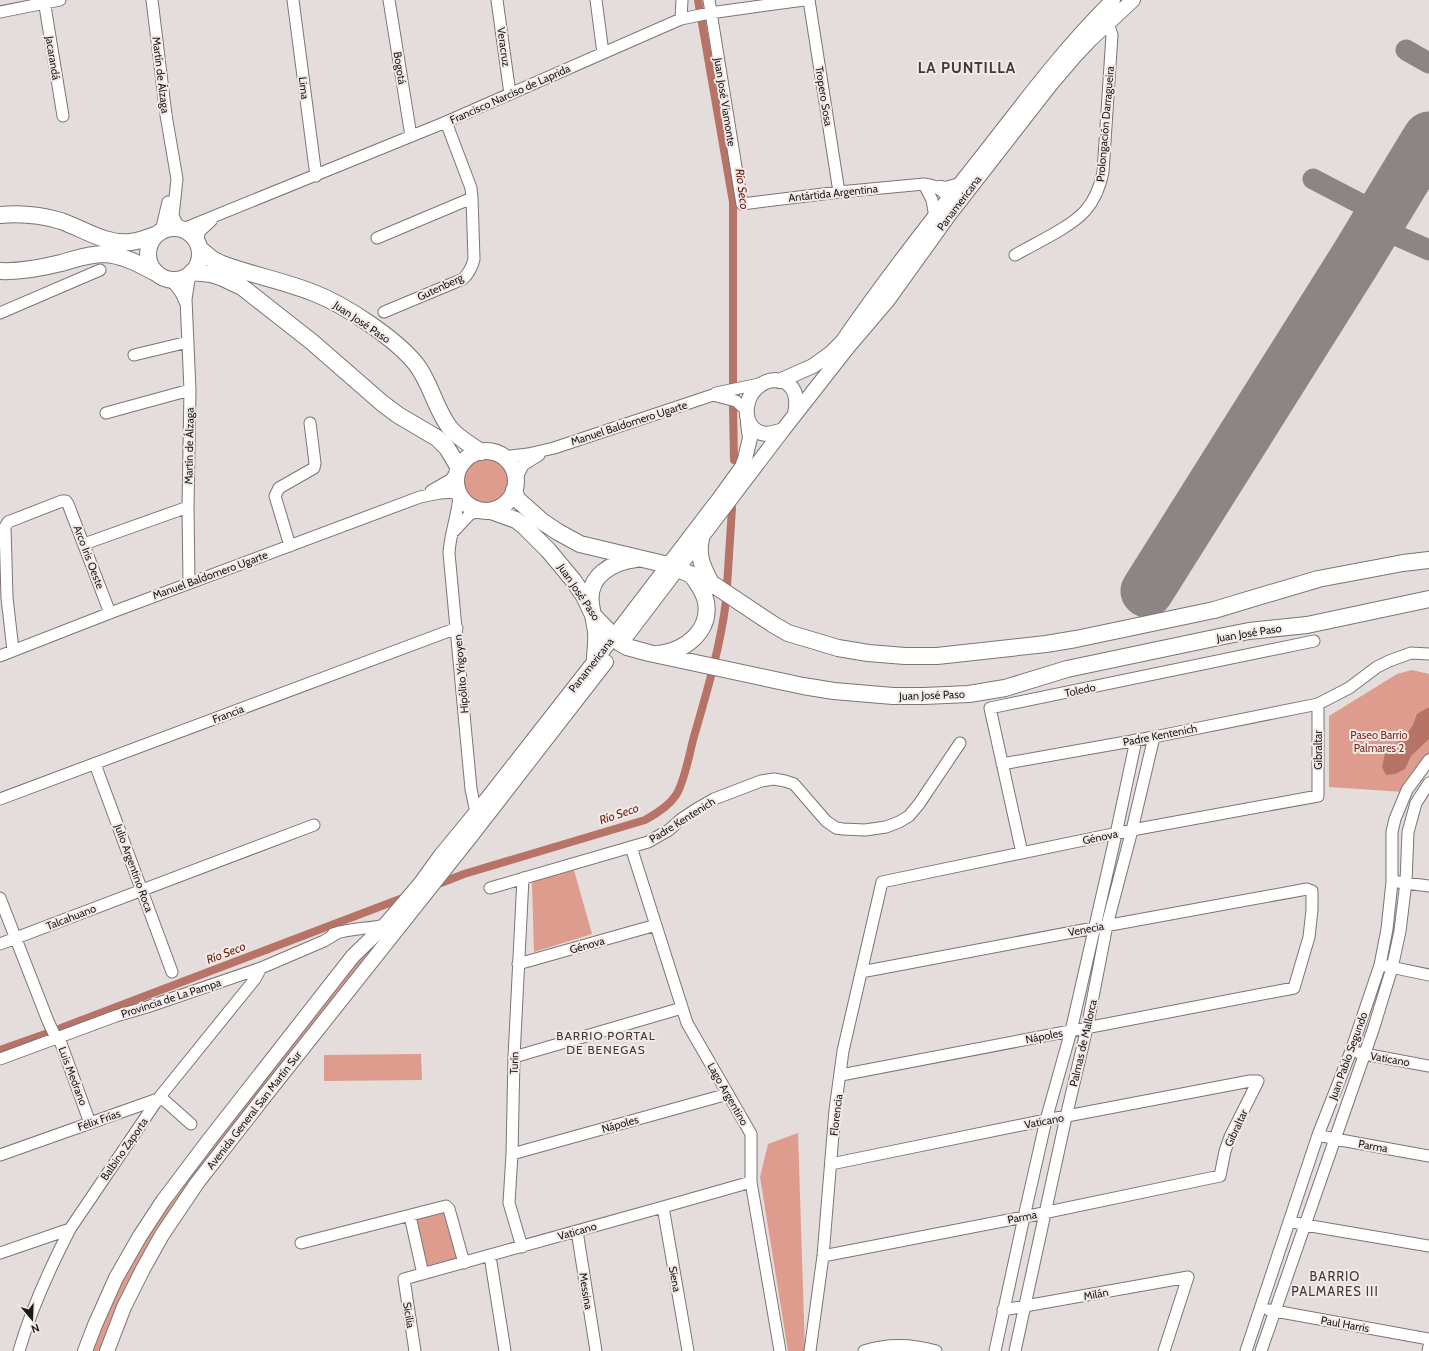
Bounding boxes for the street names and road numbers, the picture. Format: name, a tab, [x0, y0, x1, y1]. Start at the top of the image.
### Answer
street label: Veracruz	[494, 26, 514, 68]
street label: Jacarandá	[42, 34, 64, 82]
street label: Martín de Álzaga	[149, 36, 173, 115]
street label: Bogotá	[391, 51, 410, 86]
street label: Juan José Viamonte	[711, 56, 739, 148]
street label: Francisco Narciso de Laprida	[448, 61, 573, 127]
street label: Tropero Sosa	[812, 65, 836, 128]
street label: Prolongación Darragueira	[1093, 65, 1117, 183]
street label: Lima	[296, 76, 312, 101]
street label: Panamericana	[934, 172, 985, 233]
street label: Antártida Argentina	[787, 181, 879, 205]
street label: Gutenberg	[415, 270, 466, 304]
street label: Juan José Paso	[330, 297, 393, 346]
street label: Manuel Baldomero Ugarte	[569, 397, 689, 448]
street label: Martín de Álzaga	[181, 407, 197, 485]
street label: Arco Iris Oeste	[70, 523, 108, 591]
street label: Manuel Baldomero Ugarte	[150, 547, 270, 602]
street label: Juan José Paso	[554, 560, 603, 623]
street label: Juan José Paso	[1214, 621, 1283, 645]
street label: Hipólito Yrigoyen	[451, 634, 471, 714]
street label: Panamericana	[565, 634, 617, 695]
street label: Toledo	[1063, 680, 1097, 700]
street label: Juan José Paso	[898, 687, 965, 703]
street label: Francia	[210, 701, 246, 726]
street label: Padre Kentenich	[1122, 721, 1198, 749]
street label: Gibraltar	[1311, 730, 1325, 770]
street label: Padre Kentenich	[646, 794, 718, 846]
street label: Julio Argentino Roca	[111, 821, 157, 915]
street label: Génova	[1081, 826, 1120, 848]
street label: Talcahuano	[44, 901, 98, 933]
street label: Venecia	[1067, 919, 1106, 939]
street label: Génova	[568, 933, 607, 957]
street label: Provincia de La Pampa	[119, 975, 223, 1021]
street label: Palmas de Mallorca	[1066, 997, 1100, 1088]
street label: Juan Pablo Segundo	[1325, 1010, 1370, 1103]
street label: Nápoles	[1024, 1025, 1064, 1046]
street label: Luis Medrano	[55, 1045, 91, 1107]
street label: Avenida General San Martín Sur	[203, 1048, 305, 1172]
street label: Vaticano	[1369, 1049, 1411, 1069]
street label: Turín	[507, 1051, 521, 1075]
street label: Lago Argentino	[704, 1060, 752, 1128]
street label: Florencia	[826, 1093, 846, 1137]
street label: Félix Frías	[76, 1106, 123, 1134]
street label: Gibraltar	[1221, 1107, 1251, 1149]
street label: Vaticano	[1023, 1110, 1065, 1132]
street label: Nápoles	[600, 1112, 641, 1136]
street label: Balbino Zaporta	[97, 1114, 151, 1183]
street label: Parma	[1357, 1137, 1390, 1156]
street label: Parma	[1006, 1207, 1039, 1227]
street label: Vaticano	[556, 1219, 598, 1243]
street label: Siena	[666, 1265, 684, 1294]
street label: Messina	[576, 1271, 596, 1311]
street label: Milán	[1082, 1285, 1110, 1303]
street label: Sicilia	[400, 1301, 418, 1330]
street label: Paul Harris	[1320, 1313, 1371, 1335]

